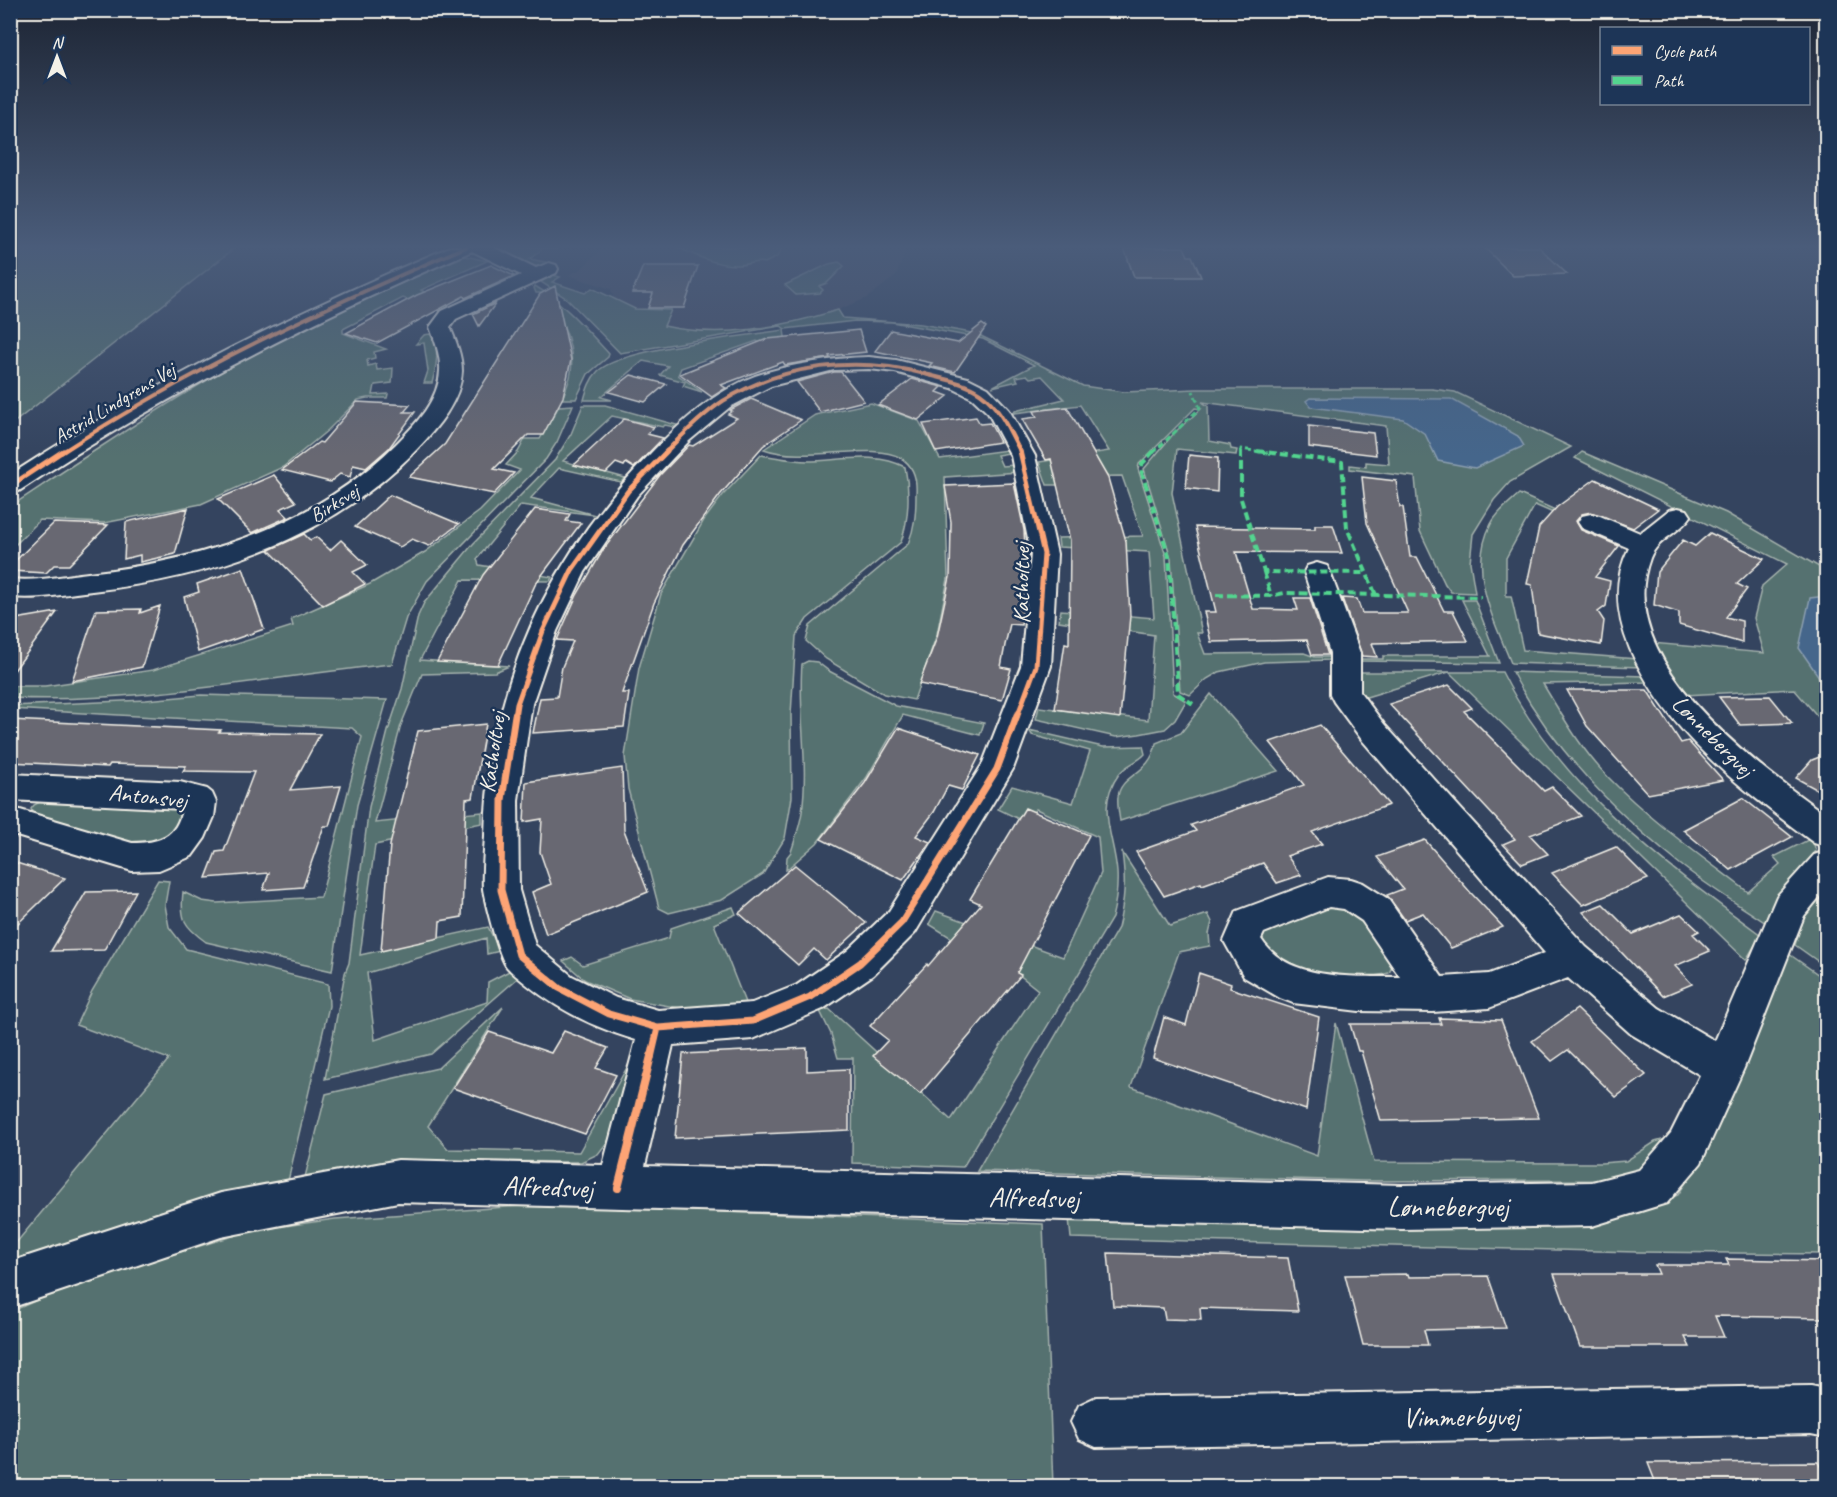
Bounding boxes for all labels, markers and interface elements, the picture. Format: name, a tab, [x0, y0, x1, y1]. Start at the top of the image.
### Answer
north arrow	[27, 27, 87, 87]
legend	[1600, 27, 1810, 105]
text: N	[52, 33, 65, 53]
text: Cycle path	[1654, 40, 1717, 62]
text: Path	[1654, 70, 1684, 92]
street label: Astrid Lindgrens Vej	[49, 356, 182, 449]
street label: Birksvej	[305, 477, 366, 528]
street label: Katholtvej	[1006, 539, 1036, 624]
street label: Lønnebergvej	[1666, 689, 1763, 786]
street label: Katholtvej	[471, 707, 513, 794]
street label: Antonsvej	[107, 777, 192, 815]
street label: Alfredsvej	[502, 1167, 597, 1206]
street label: Alfredsvej	[988, 1179, 1083, 1216]
street label: Lønnebergvej	[1387, 1189, 1512, 1224]
street label: Vimmerbyvej	[1402, 1398, 1523, 1435]

